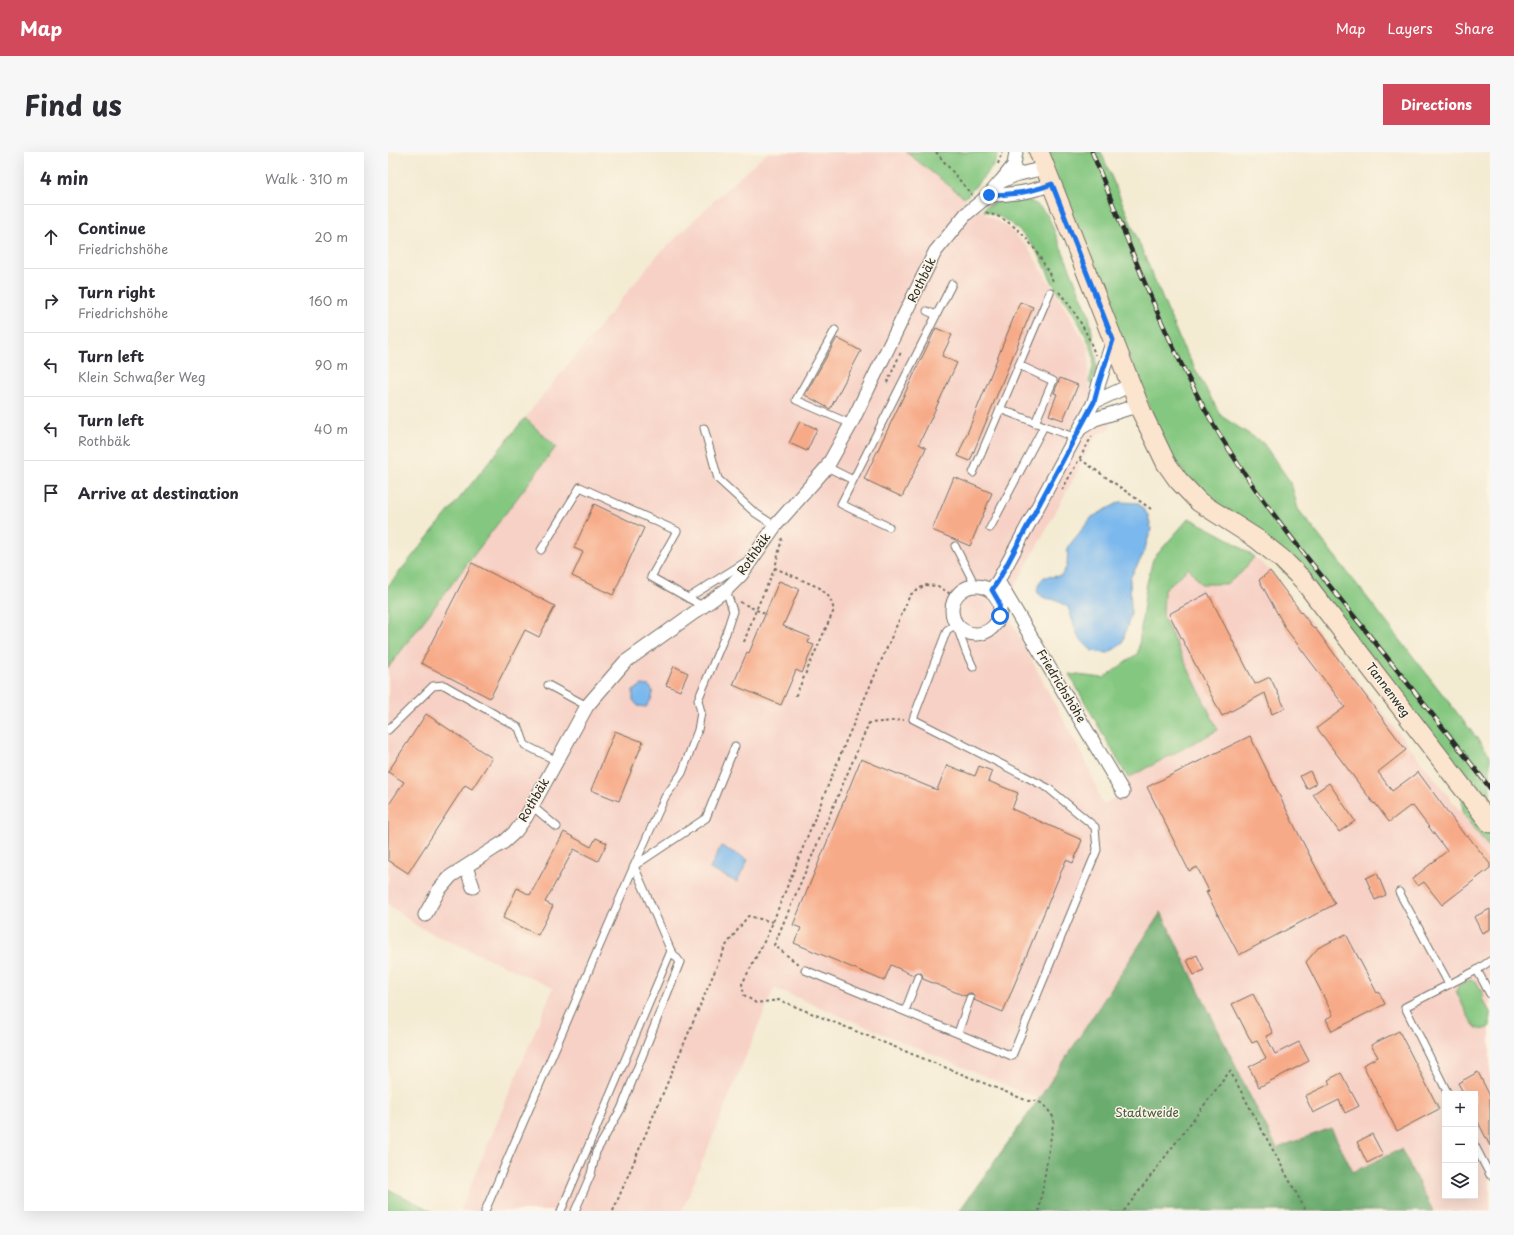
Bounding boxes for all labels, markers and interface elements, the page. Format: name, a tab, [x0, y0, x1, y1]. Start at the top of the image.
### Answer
text: Map	[20, 14, 62, 42]
text: Map	[1336, 18, 1366, 39]
text: Layers	[1388, 18, 1433, 39]
text: Share	[1455, 18, 1494, 39]
text: Find us	[24, 83, 122, 126]
button: Directions	[1383, 84, 1490, 125]
text: 4 min	[40, 165, 88, 191]
text: Walk · 310 m	[265, 169, 348, 188]
route end	[980, 186, 998, 204]
text: Continue	[78, 216, 146, 239]
icon: ahead	[40, 226, 62, 248]
text: 20 m	[314, 227, 348, 246]
text: Friedrichshöhe	[78, 239, 168, 258]
street label: Rothbäk	[902, 254, 940, 305]
text: Turn right	[78, 280, 155, 303]
icon: right	[40, 290, 62, 312]
text: 160 m	[309, 291, 348, 310]
text: Friedrichshöhe	[78, 303, 168, 322]
text: Turn left	[78, 344, 144, 367]
icon: left	[40, 354, 62, 376]
text: 90 m	[315, 355, 348, 374]
text: Klein Schwaßer Weg	[78, 367, 206, 386]
text: Turn left	[78, 408, 144, 431]
icon: left	[40, 418, 62, 440]
text: 40 m	[314, 419, 348, 438]
text: Rothbäk	[78, 431, 130, 450]
text: Arrive at destination	[78, 481, 239, 504]
icon: arrive	[40, 482, 62, 504]
street label: Rothbäk	[732, 528, 774, 578]
route start	[991, 607, 1009, 625]
street label: Friedrichshöhe	[1033, 645, 1091, 726]
street label: Tannenweg	[1362, 658, 1415, 720]
street label: Rothbäk	[513, 774, 553, 825]
map controls	[1442, 1091, 1478, 1199]
button: +	[1442, 1091, 1478, 1127]
park label: Stadtweide	[1115, 1103, 1179, 1121]
button: −	[1442, 1127, 1478, 1163]
button: layers	[1442, 1163, 1478, 1199]

